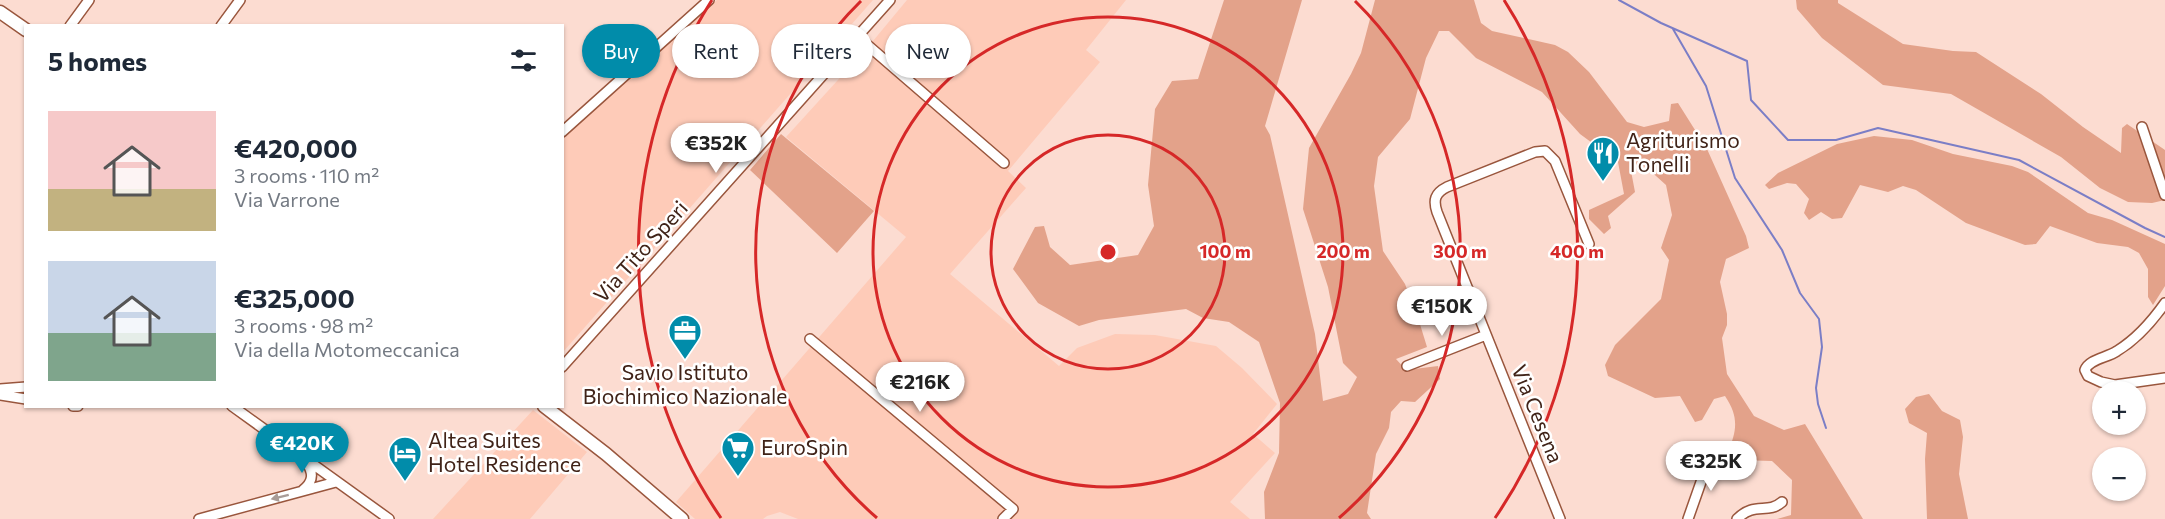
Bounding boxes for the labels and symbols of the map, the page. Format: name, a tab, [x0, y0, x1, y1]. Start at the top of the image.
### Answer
pin: €352K	[674, 123, 758, 174]
place label: Agriturismo Tonelli	[1626, 127, 1740, 176]
restaurant icon: Agriturismo Tonelli	[1585, 135, 1621, 182]
street label: Via Tito Speri	[588, 195, 692, 307]
text: 100 m	[1199, 240, 1251, 262]
text: 200 m	[1316, 240, 1370, 262]
text: 300 m	[1433, 240, 1487, 262]
text: 400 m	[1550, 240, 1604, 262]
centre of rings	[1098, 242, 1118, 262]
pin: €150K	[1400, 286, 1484, 337]
office icon: Savio Istituto Biochimico Nazionale	[667, 313, 703, 360]
place label: Savio Istituto Biochimico Nazionale	[583, 359, 787, 408]
street label: Via Cesena	[1507, 361, 1569, 466]
pin: €216K	[878, 362, 962, 413]
pin: €420K	[260, 423, 344, 474]
place label: Altea Suites Hotel Residence	[428, 427, 581, 476]
supermarket icon: EuroSpin	[720, 430, 756, 477]
place label: EuroSpin	[761, 434, 848, 459]
hotel icon: Altea Suites Hotel Residence	[387, 435, 423, 482]
pin: €325K	[1669, 441, 1753, 492]
one-way arrow	[271, 493, 289, 503]

